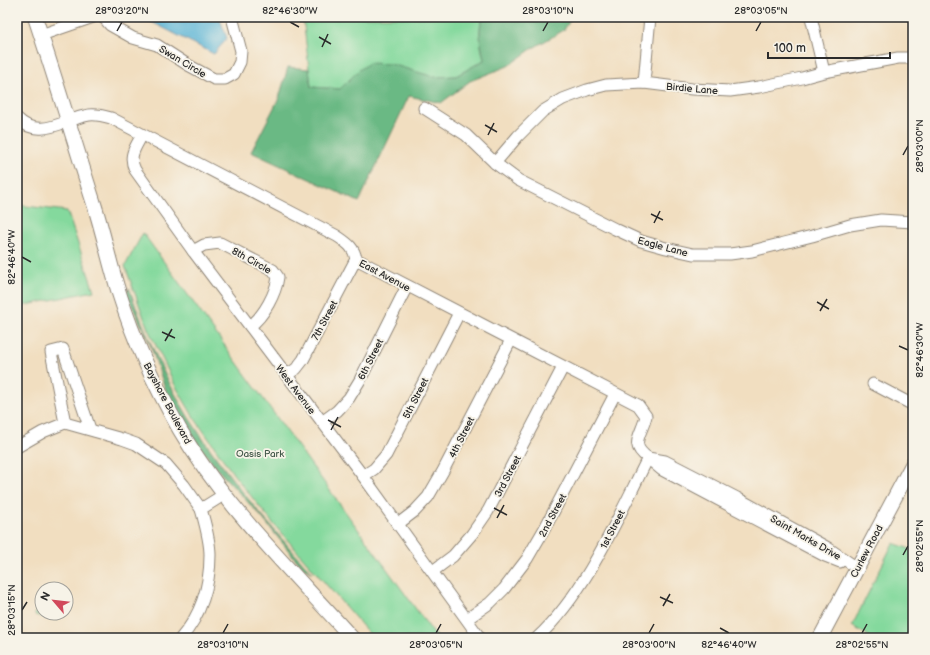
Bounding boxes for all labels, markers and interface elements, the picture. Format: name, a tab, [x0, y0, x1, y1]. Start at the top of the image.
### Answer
text: 28°03'20"N	[95, 5, 149, 17]
text: 82°46'30"W	[262, 5, 318, 17]
text: 28°03'10"N	[522, 5, 574, 17]
text: 28°03'05"N	[734, 5, 788, 17]
scale bar	[768, 34, 890, 60]
text: 100 m	[774, 41, 806, 56]
street label: Swan Circle	[157, 43, 208, 81]
street label: Birdie Lane	[665, 81, 718, 97]
text: 28°03'00"N	[914, 119, 926, 173]
text: 82°46'40"W	[6, 229, 18, 285]
street label: Eagle Lane	[636, 235, 689, 259]
street label: 8th Circle	[230, 245, 273, 277]
street label: East Avenue	[357, 257, 412, 294]
street label: 7th Street	[309, 298, 340, 342]
text: 82°46'30"W	[914, 322, 926, 378]
street label: 6th Street	[355, 337, 386, 382]
street label: Bayshore Boulevard	[141, 361, 194, 447]
street label: West Avenue	[273, 363, 318, 417]
street label: 5th Street	[400, 376, 431, 421]
street label: 4th Street	[446, 415, 477, 460]
park label: Oasis Park	[236, 448, 284, 460]
street label: 3rd Street	[492, 454, 524, 499]
street label: 2nd Street	[536, 492, 569, 539]
street label: 1st Street	[598, 508, 628, 551]
street label: Saint Marks Drive	[768, 513, 843, 563]
text: 28°02'55"N	[914, 519, 926, 573]
street label: Curlew Road	[848, 523, 886, 580]
north arrow	[34, 581, 74, 621]
text: 28°03'15"N	[6, 584, 18, 636]
text: N	[38, 590, 53, 603]
text: 28°03'10"N	[197, 639, 249, 651]
text: 28°03'05"N	[409, 639, 463, 651]
text: 28°03'00"N	[622, 639, 676, 651]
text: 82°46'40"W	[701, 639, 757, 651]
text: 28°02'55"N	[835, 639, 889, 651]

